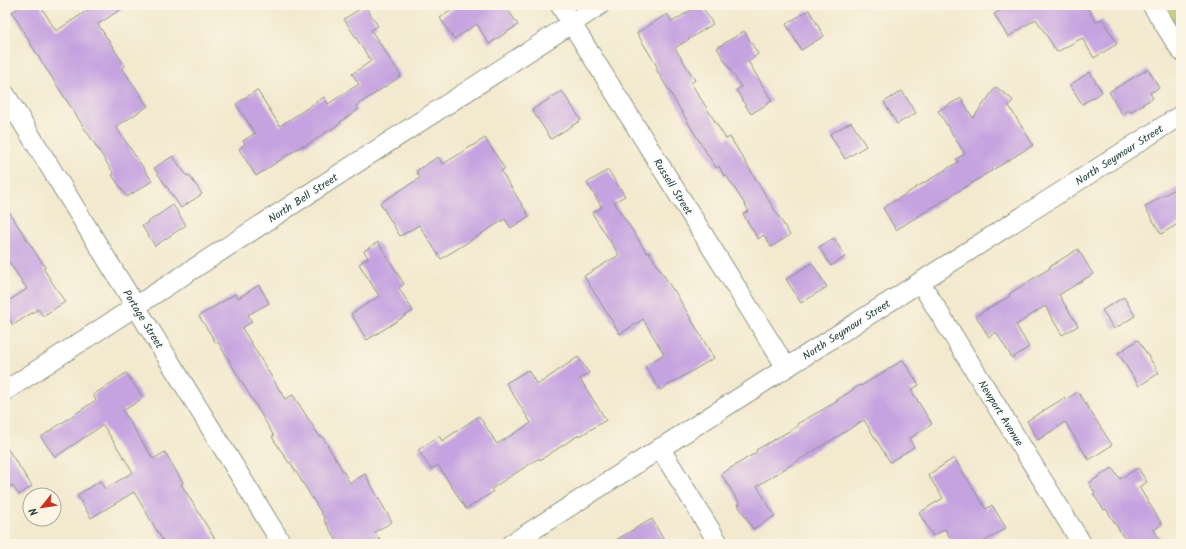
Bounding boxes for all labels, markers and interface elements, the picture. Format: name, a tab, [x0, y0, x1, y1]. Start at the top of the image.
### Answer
street label: North Seymour Street	[1072, 120, 1168, 191]
street label: Russell Street	[648, 155, 697, 220]
street label: North Bell Street	[265, 169, 343, 228]
street label: Portage Street	[117, 286, 168, 353]
street label: North Seymour Street	[799, 295, 895, 365]
street label: Newport Avenue	[973, 377, 1027, 450]
north arrow	[22, 487, 62, 527]
text: N	[25, 504, 44, 519]

